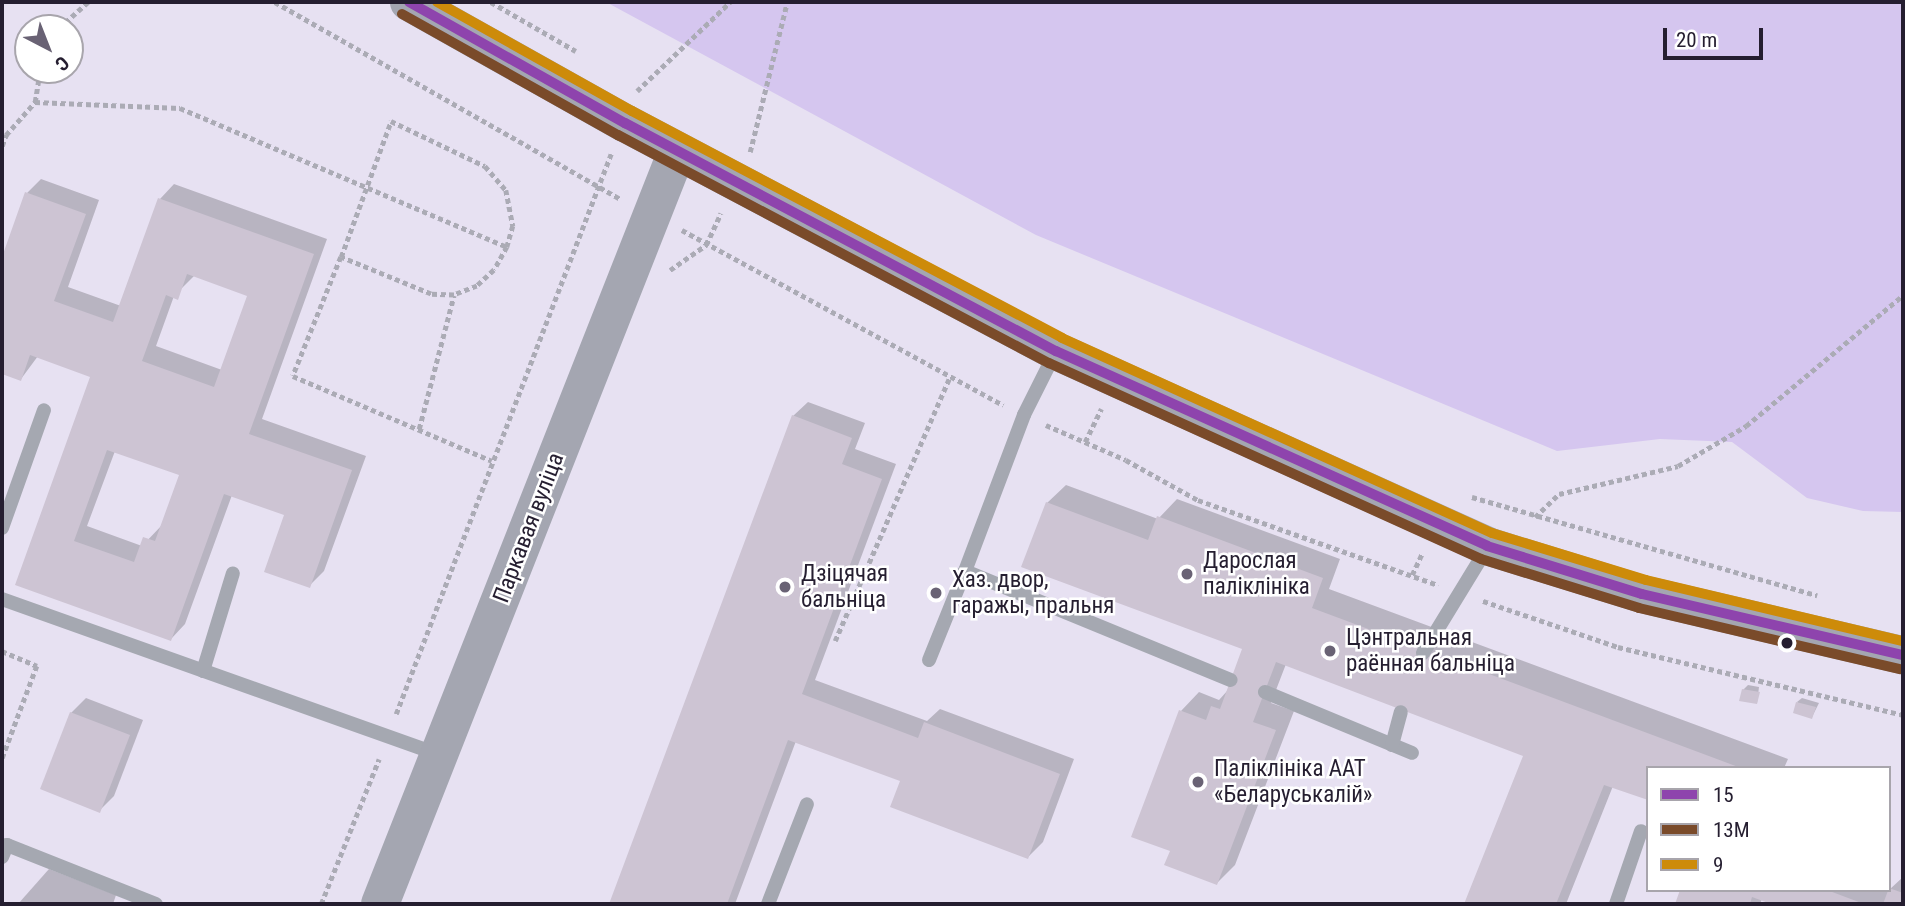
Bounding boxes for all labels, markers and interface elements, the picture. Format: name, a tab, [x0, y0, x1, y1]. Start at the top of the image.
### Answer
north arrow	[14, 14, 84, 84]
scale bar	[1667, 14, 1767, 58]
text: 20 m	[1676, 28, 1717, 52]
text: С	[50, 51, 74, 76]
street label: Паркавая вуліца	[488, 449, 570, 607]
place label: Дарослая паліклініка	[1203, 547, 1310, 601]
place label: Дзіцячая бальніца	[801, 560, 888, 614]
marker: Дарослая паліклініка	[1177, 564, 1197, 584]
place label: Хаз. двор, гаражы, пральня	[952, 566, 1114, 620]
marker: Дзіцячая бальніца	[775, 577, 795, 597]
marker: Хаз. двор, гаражы, пральня	[926, 583, 946, 603]
place label: Цэнтральная раённая бальніца	[1346, 624, 1515, 678]
unlabelled marker	[1780, 636, 1794, 650]
marker: Цэнтральная раённая бальніца	[1320, 641, 1340, 661]
place label: Паліклініка ААТ «Беларуськалій»	[1214, 755, 1372, 809]
legend	[1646, 766, 1891, 892]
marker: Паліклініка ААТ «Беларуськалій»	[1188, 772, 1208, 792]
text: 15	[1713, 783, 1734, 807]
text: 13М	[1713, 818, 1750, 842]
text: 9	[1713, 853, 1723, 877]

